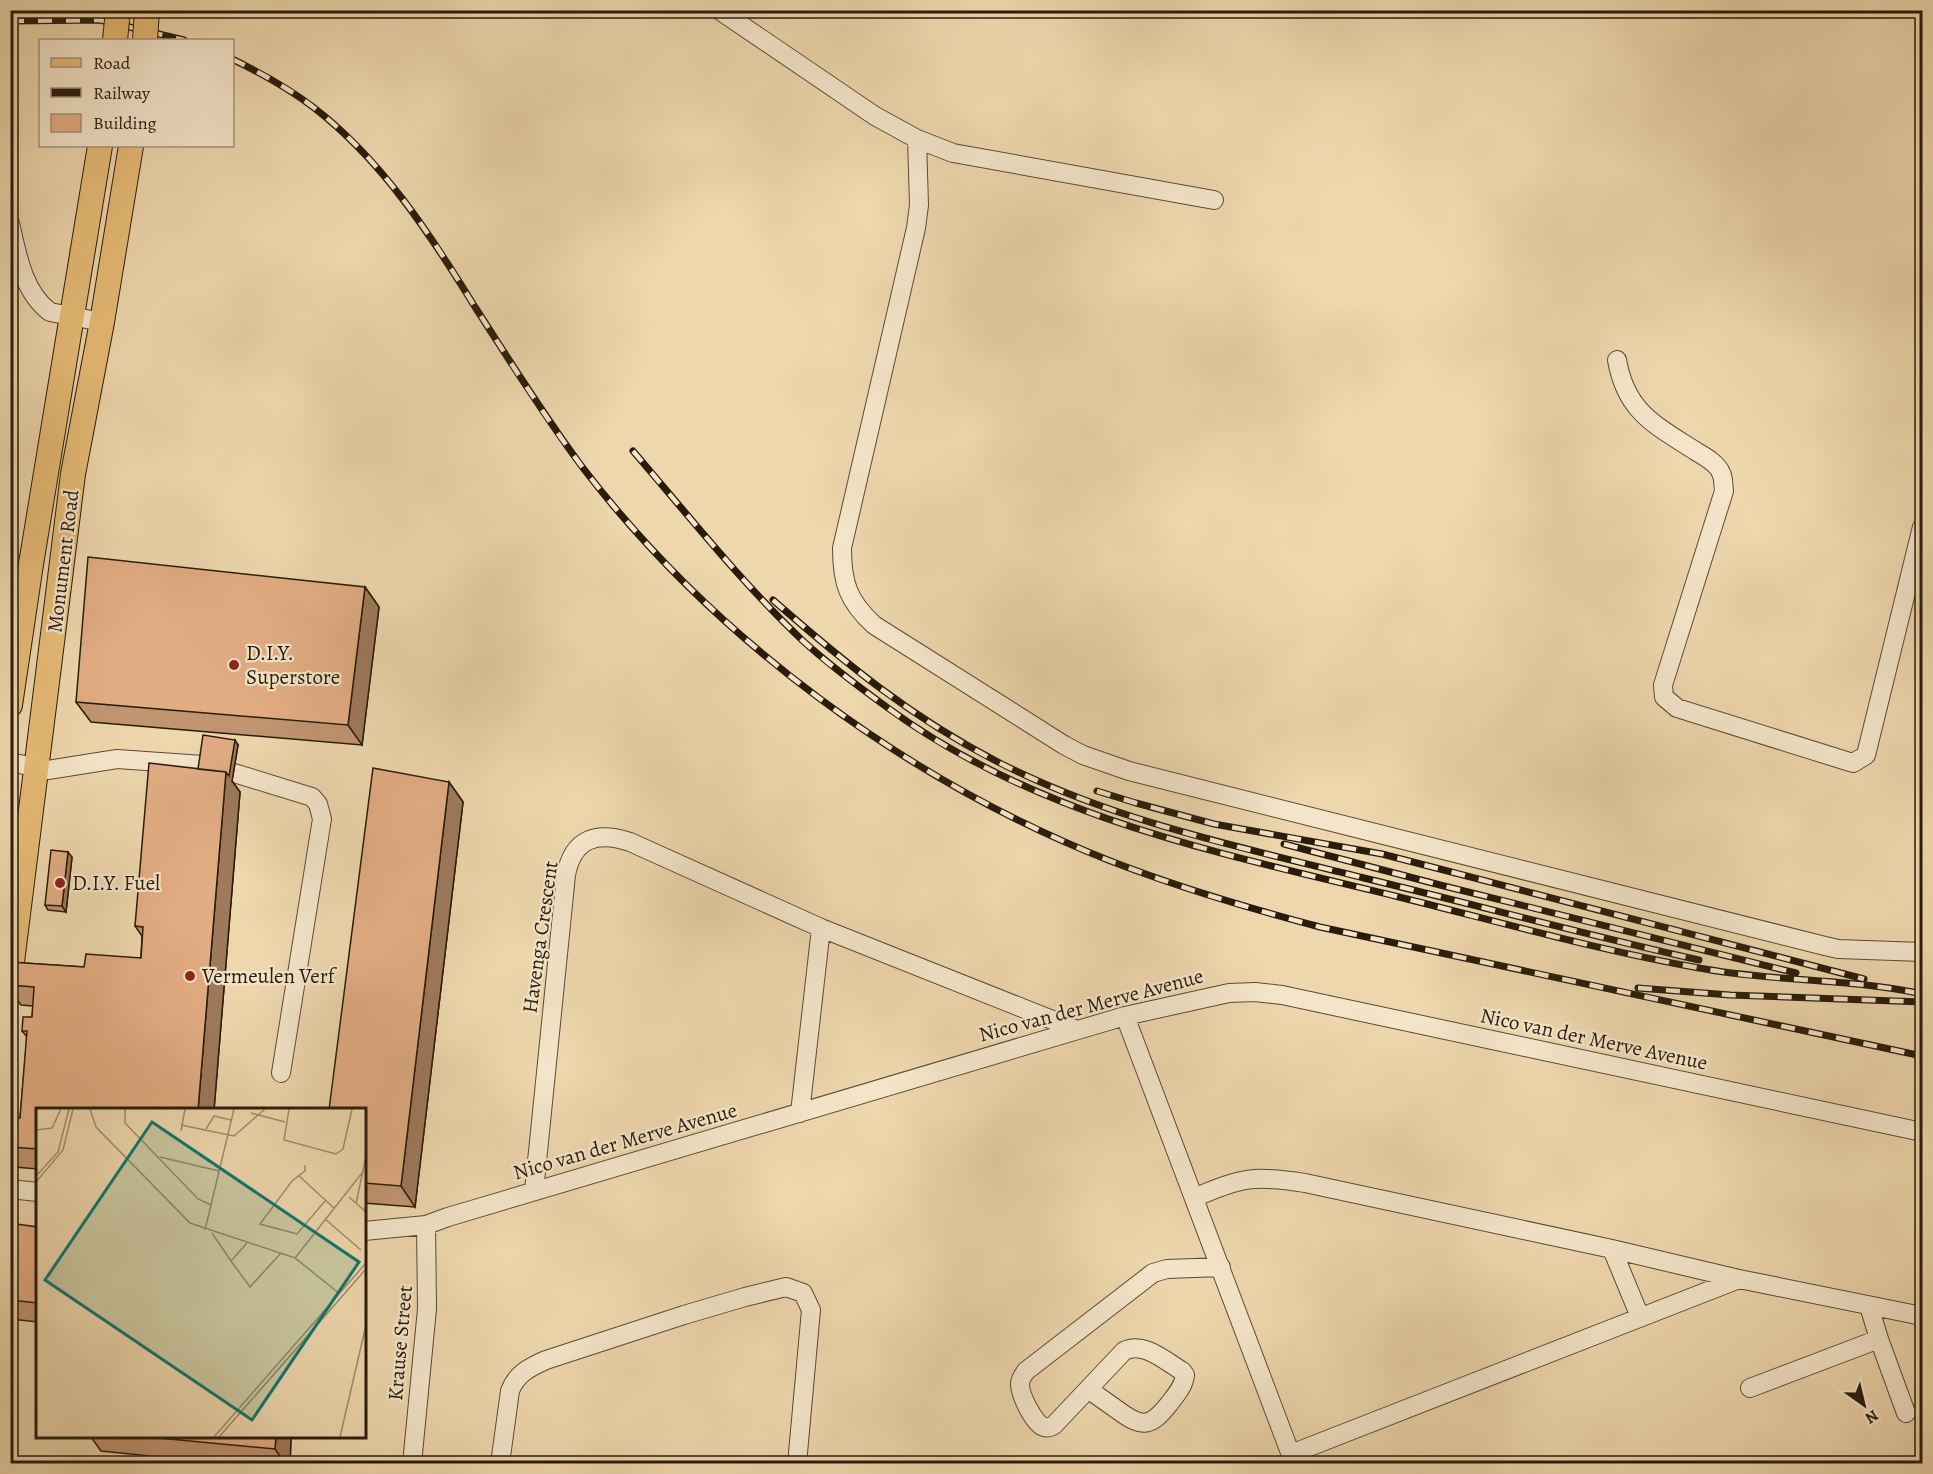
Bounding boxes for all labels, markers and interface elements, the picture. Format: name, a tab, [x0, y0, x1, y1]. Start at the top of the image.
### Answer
legend	[39, 39, 234, 147]
text: Road	[93, 51, 131, 75]
text: Railway	[93, 81, 151, 105]
text: Building	[93, 111, 157, 135]
street label: Monument Road	[40, 487, 86, 634]
place label: D.I.Y. Superstore	[246, 639, 340, 691]
marker: D.I.Y. Superstore	[227, 658, 241, 672]
street label: Havenga Crescent	[515, 859, 565, 1015]
place label: D.I.Y. Fuel	[72, 869, 160, 897]
marker: D.I.Y. Fuel	[53, 876, 67, 890]
place label: Vermeulen Verf	[201, 962, 338, 990]
street label: Nico van der Merve Avenue	[976, 962, 1206, 1048]
marker: Vermeulen Verf	[183, 969, 197, 983]
street label: Nico van der Merve Avenue	[1478, 1001, 1710, 1077]
street label: Nico van der Merve Avenue	[510, 1096, 740, 1186]
inset map	[36, 1108, 366, 1438]
street label: Krause Street	[381, 1284, 419, 1402]
north arrow	[1834, 1375, 1894, 1435]
text: N	[1861, 1404, 1883, 1429]

